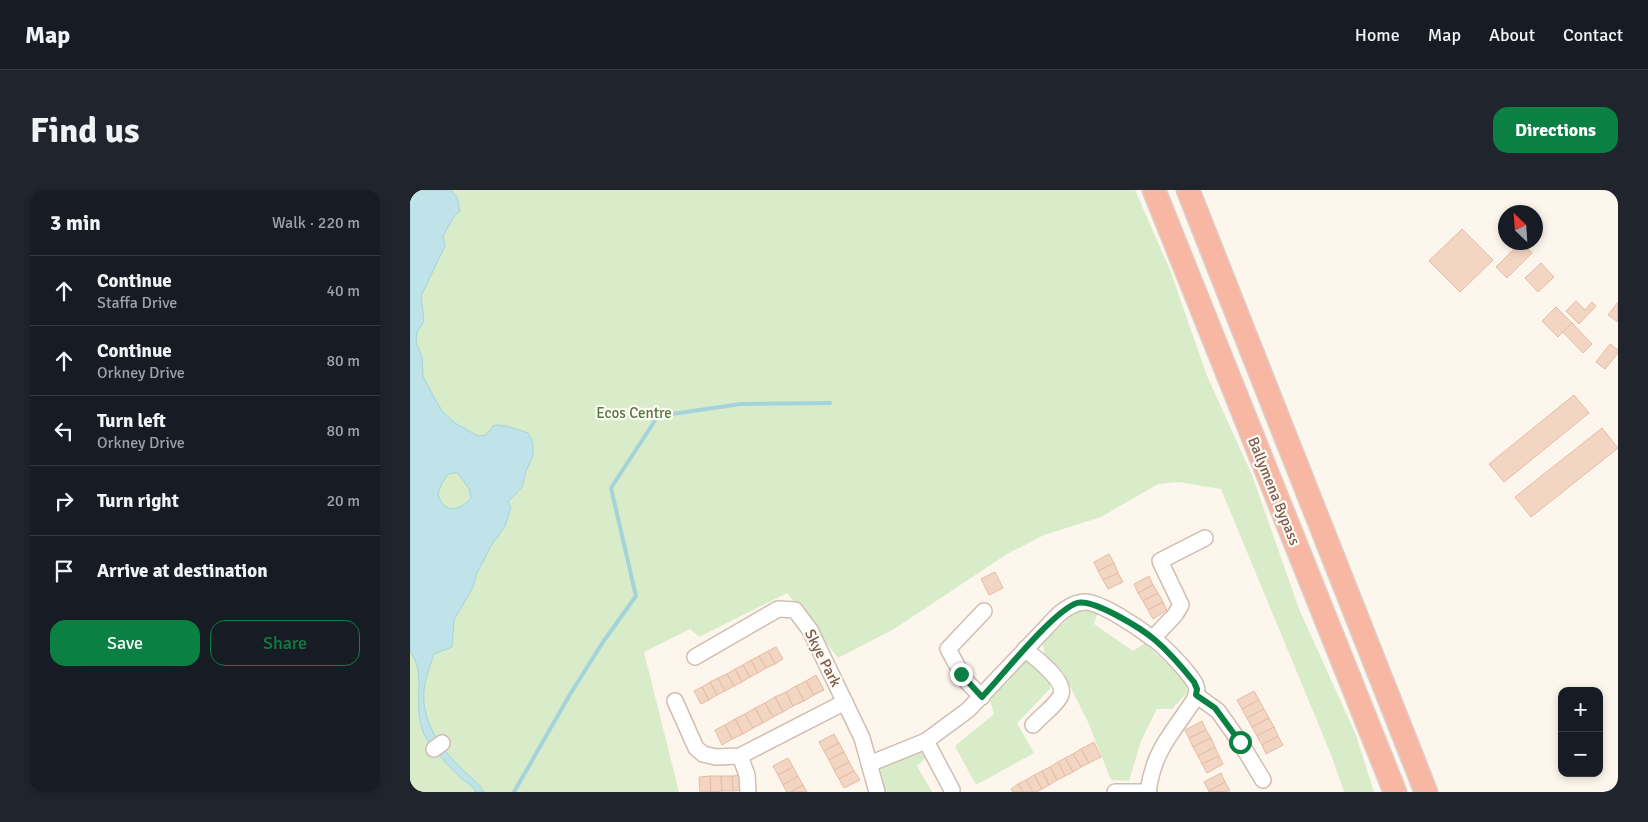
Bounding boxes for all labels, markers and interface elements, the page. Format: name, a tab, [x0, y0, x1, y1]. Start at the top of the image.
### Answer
text: Map	[25, 20, 70, 50]
text: Home	[1355, 24, 1400, 46]
text: Map	[1428, 24, 1461, 46]
text: About	[1489, 24, 1535, 46]
text: Contact	[1563, 24, 1623, 46]
button: Directions	[1493, 107, 1618, 153]
text: Find us	[30, 109, 140, 152]
north arrow	[1498, 205, 1543, 250]
text: 3 min	[50, 210, 101, 236]
text: Walk · 220 m	[272, 213, 360, 233]
text: Continue	[97, 269, 172, 293]
icon: ahead	[50, 277, 78, 305]
text: 40 m	[326, 281, 360, 301]
text: Staffa Drive	[97, 293, 177, 313]
text: Continue	[97, 339, 172, 363]
icon: ahead	[50, 347, 78, 375]
text: 80 m	[326, 351, 360, 371]
text: Orkney Drive	[97, 363, 185, 383]
park label: Ecos Centre	[596, 404, 672, 422]
text: Turn left	[97, 409, 166, 433]
icon: left	[50, 417, 78, 445]
text: 80 m	[326, 421, 360, 441]
text: Orkney Drive	[97, 433, 185, 453]
street label: Ballymena Bypass	[1244, 434, 1304, 548]
icon: right	[50, 487, 78, 515]
text: Turn right	[97, 489, 179, 513]
text: 20 m	[326, 491, 360, 511]
icon: arrive	[50, 557, 78, 585]
text: Arrive at destination	[97, 559, 268, 583]
button: Save	[50, 620, 200, 666]
button: Share	[210, 620, 360, 666]
street label: Skye Park	[801, 626, 845, 690]
route end	[950, 663, 973, 686]
map controls	[1558, 687, 1603, 777]
button: +	[1558, 687, 1603, 732]
route start	[1229, 731, 1252, 754]
button: −	[1558, 732, 1603, 777]

